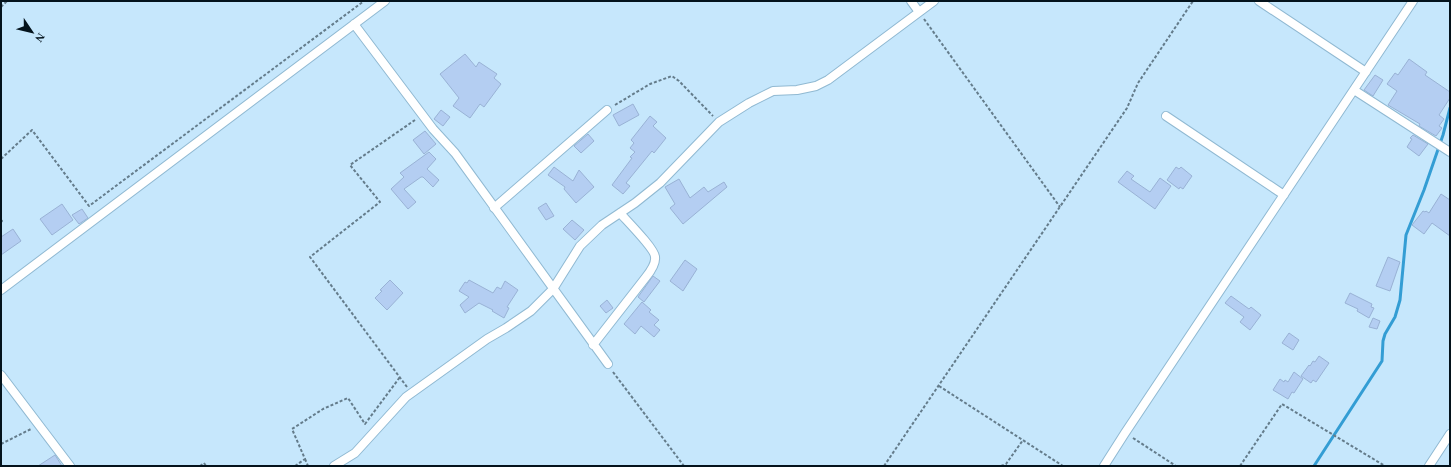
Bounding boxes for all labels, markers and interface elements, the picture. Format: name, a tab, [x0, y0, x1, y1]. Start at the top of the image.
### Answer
north arrow	[12, 12, 52, 52]
text: N	[33, 31, 47, 44]

